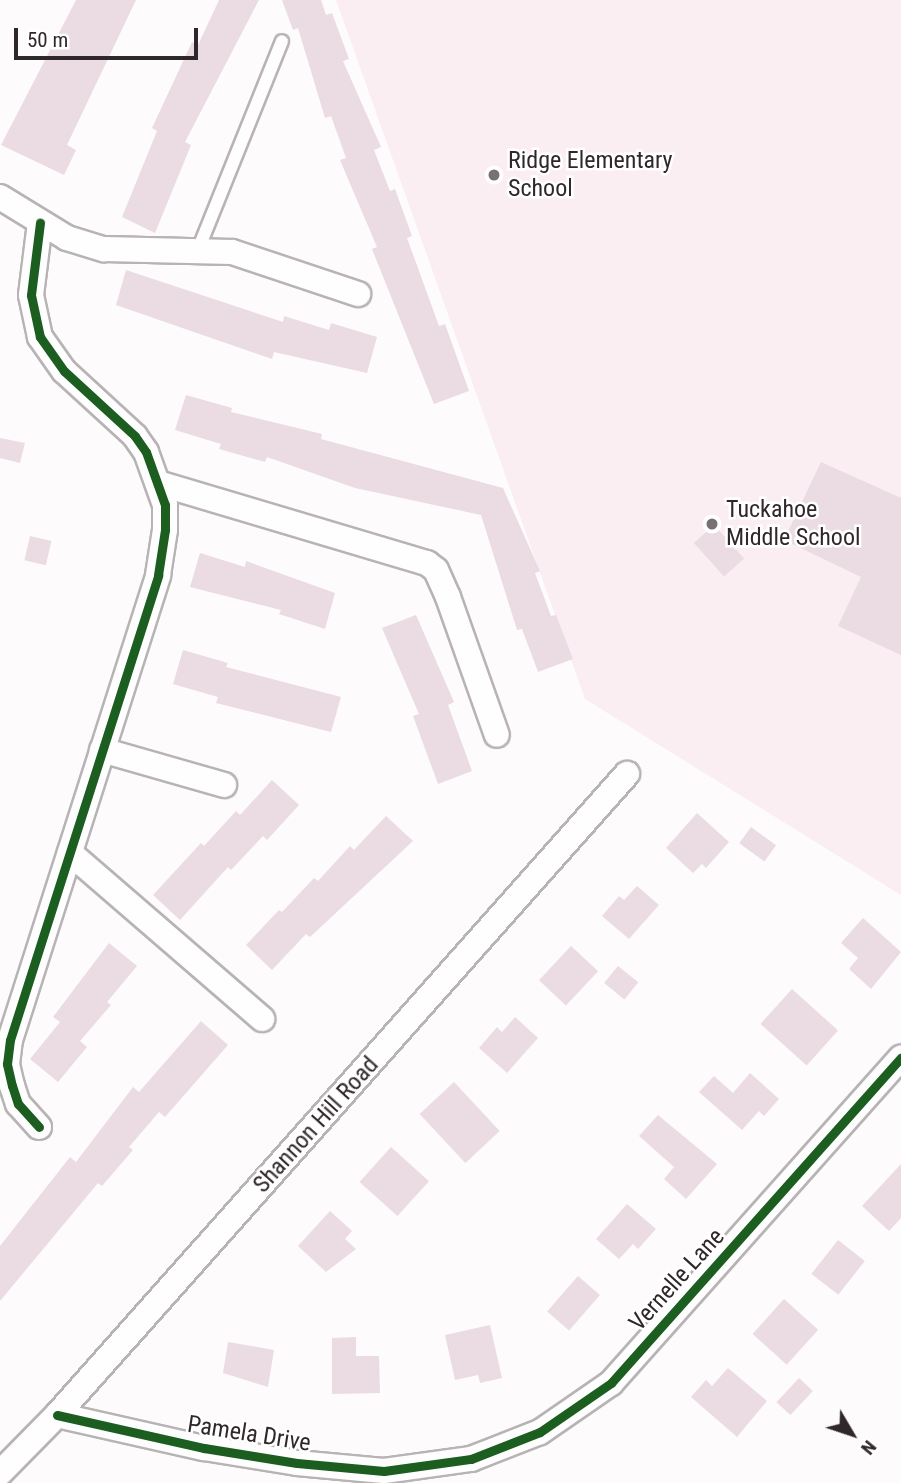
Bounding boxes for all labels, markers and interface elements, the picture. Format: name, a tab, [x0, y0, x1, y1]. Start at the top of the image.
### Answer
scale bar	[18, 14, 201, 58]
text: 50 m	[27, 28, 68, 52]
place label: Ridge Elementary School	[508, 147, 672, 203]
marker: Ridge Elementary School	[486, 167, 502, 183]
place label: Tuckahoe Middle School	[726, 496, 860, 552]
marker: Tuckahoe Middle School	[704, 516, 720, 532]
street label: Shannon Hill Road	[247, 1051, 385, 1199]
street label: Vernelle Lane	[623, 1223, 731, 1337]
north arrow	[817, 1399, 887, 1469]
street label: Pamela Drive	[185, 1410, 313, 1458]
text: N	[856, 1436, 881, 1459]

